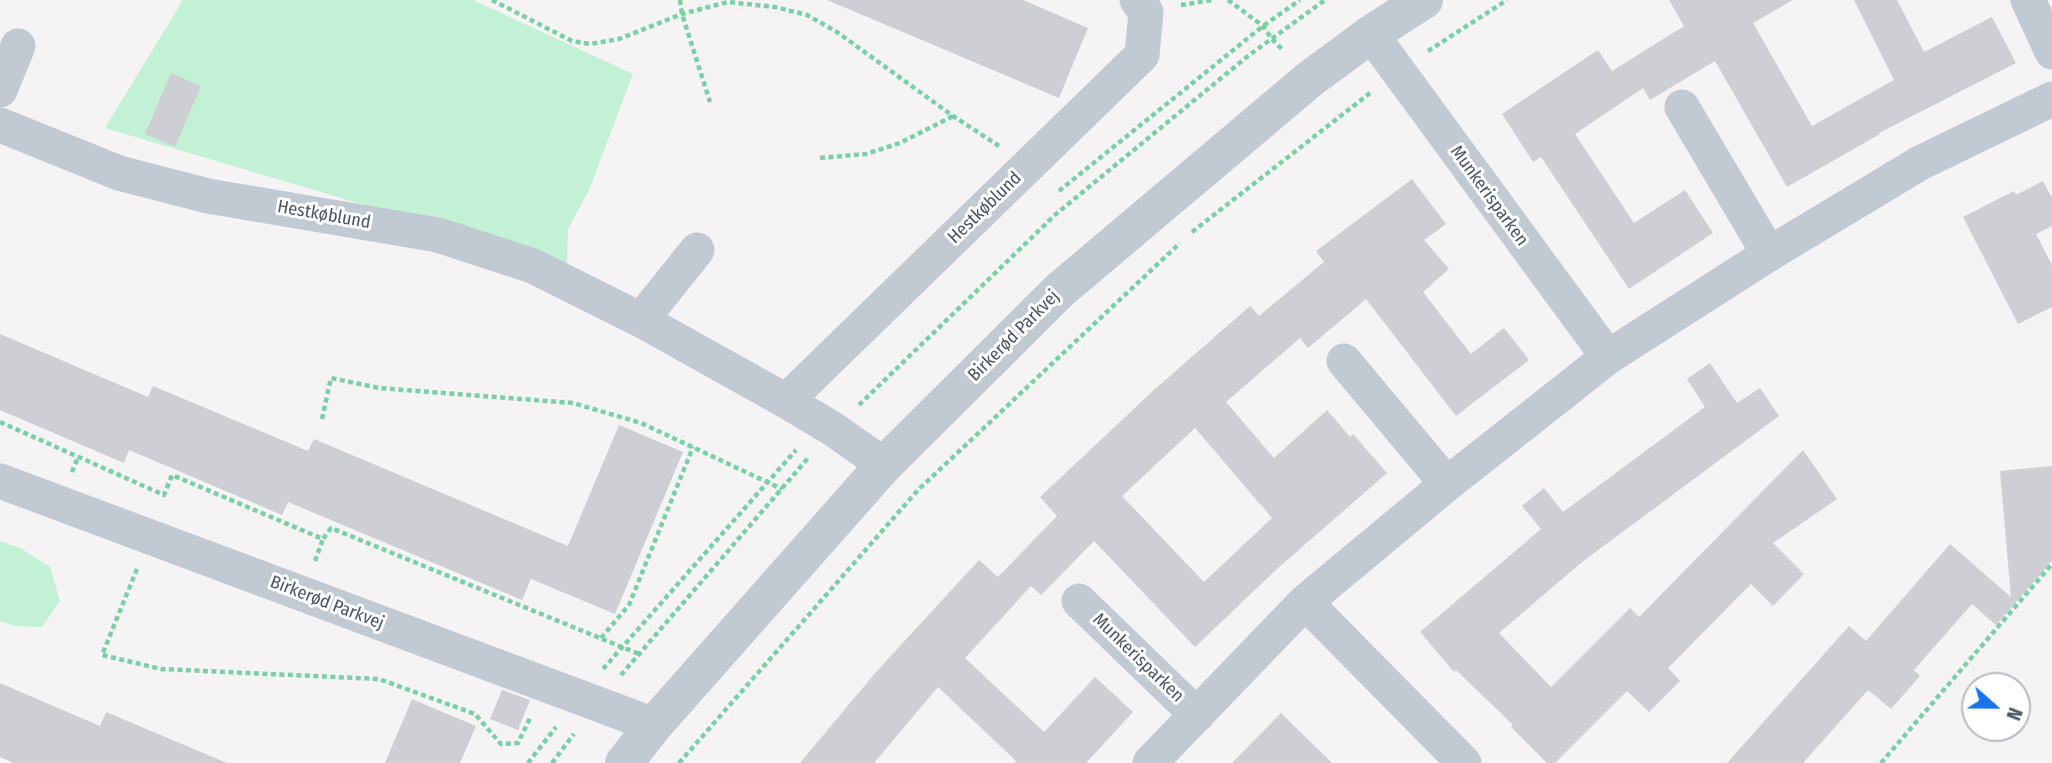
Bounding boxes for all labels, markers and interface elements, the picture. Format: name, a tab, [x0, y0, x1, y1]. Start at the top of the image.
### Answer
street label: Munkerisparken	[1445, 142, 1533, 250]
street label: Hestkøblund	[944, 168, 1026, 248]
street label: Hestkøblund	[276, 196, 372, 234]
street label: Birkerød Parkvej	[964, 286, 1064, 386]
street label: Birkerød Parkvej	[267, 571, 387, 635]
street label: Munkerisparken	[1088, 609, 1188, 707]
north arrow	[1961, 672, 2031, 742]
text: N	[2001, 705, 2027, 723]

